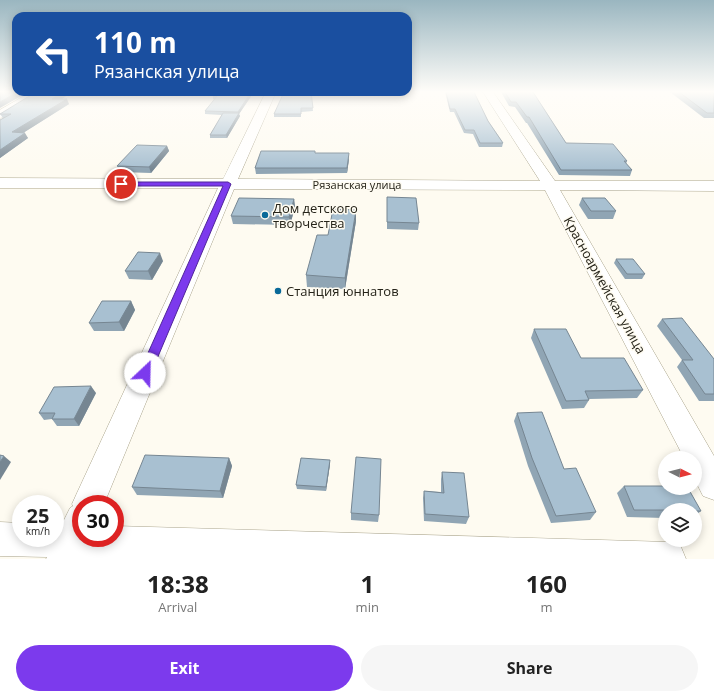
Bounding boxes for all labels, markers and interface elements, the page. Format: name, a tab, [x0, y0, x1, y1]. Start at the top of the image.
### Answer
text: 110 m	[94, 23, 177, 61]
icon: left	[28, 28, 80, 80]
text: Рязанская улица	[94, 59, 240, 83]
pin	[104, 167, 138, 201]
icon: arrive	[110, 173, 132, 195]
street label: Рязанская улица	[313, 177, 401, 192]
place label: Дом детского творчества	[273, 199, 358, 232]
marker: Дом детского творчества	[260, 210, 270, 220]
street label: Красноармейская улица	[560, 213, 650, 357]
place label: Станция юннатов	[286, 282, 399, 300]
marker: Станция юннатов	[273, 286, 283, 296]
position arrow	[124, 352, 166, 394]
north arrow	[658, 451, 702, 495]
map controls	[658, 451, 702, 547]
speed limit sign: 30	[72, 495, 124, 547]
text: 25	[27, 502, 49, 529]
button: layers	[658, 503, 702, 547]
text: km/h	[26, 524, 50, 538]
text: 18:38	[147, 567, 209, 600]
text: 1	[360, 567, 374, 600]
text: 160	[526, 567, 567, 600]
text: Arrival	[158, 598, 197, 616]
text: min	[356, 598, 379, 616]
text: m	[540, 598, 552, 616]
button: Exit	[16, 645, 353, 691]
button: Share	[361, 645, 698, 691]

